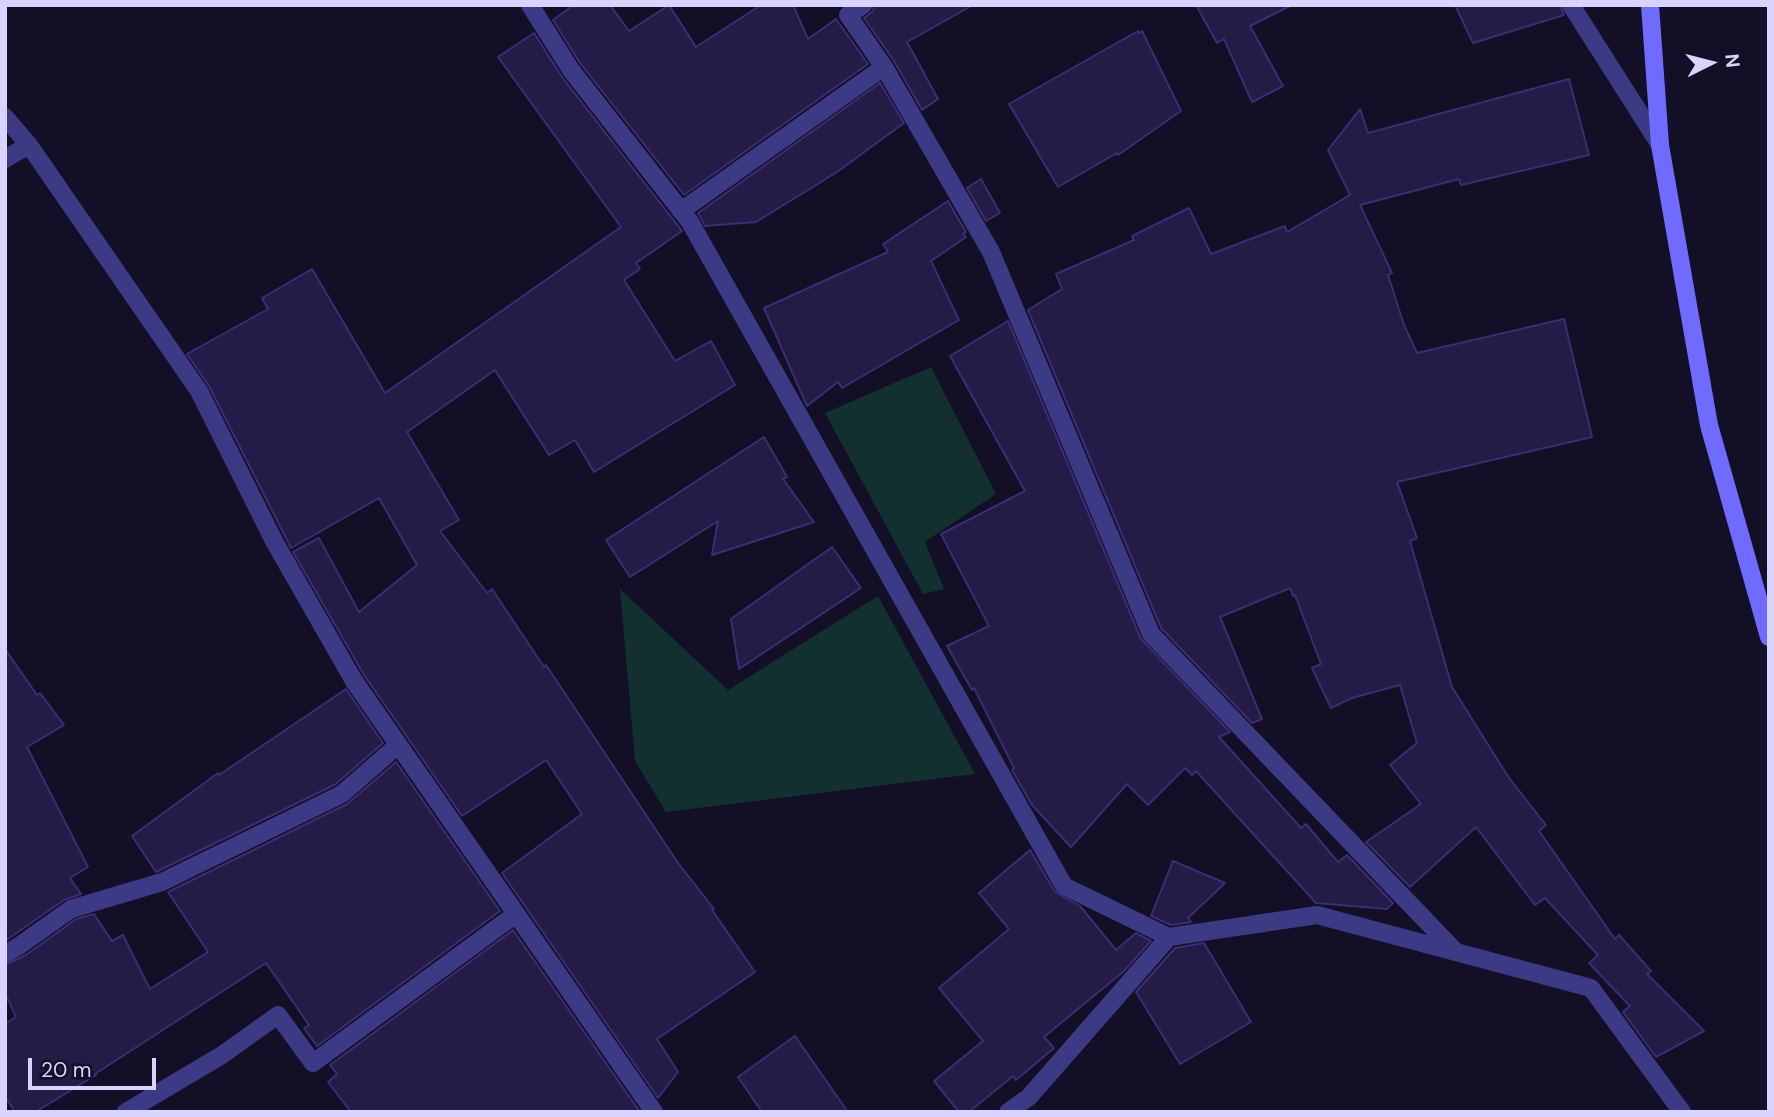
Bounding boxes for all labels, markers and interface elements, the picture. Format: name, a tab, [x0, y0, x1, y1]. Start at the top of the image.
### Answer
north arrow	[1676, 28, 1746, 98]
text: N	[1719, 53, 1746, 69]
scale bar	[32, 1044, 159, 1088]
text: 20 m	[41, 1056, 92, 1084]

